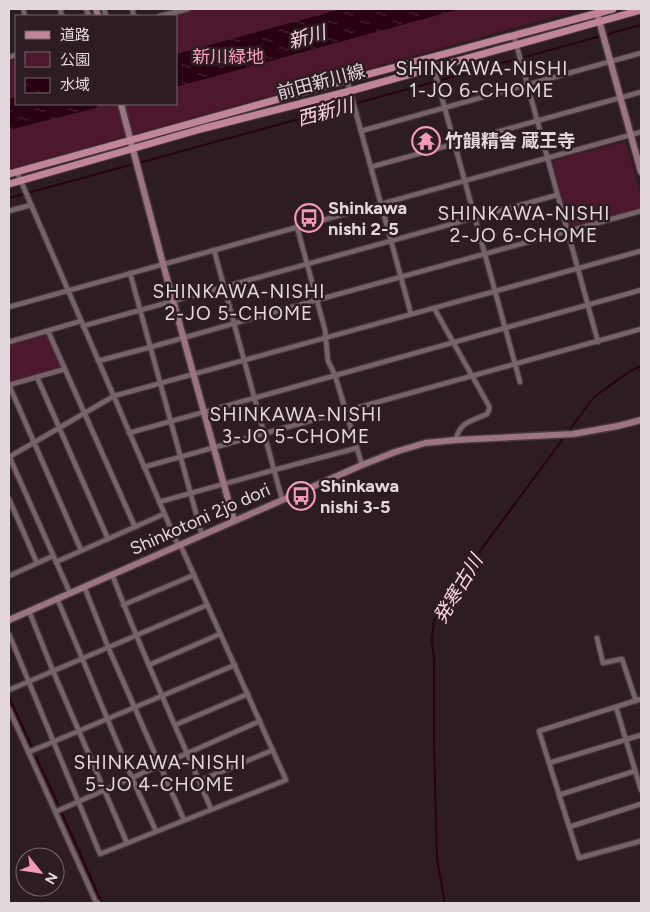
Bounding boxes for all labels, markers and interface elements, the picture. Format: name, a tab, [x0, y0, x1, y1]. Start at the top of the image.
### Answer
legend	[15, 15, 178, 105]
water label: 新川	[286, 20, 330, 53]
text: 道路	[60, 26, 90, 44]
park label: 新川緑地	[192, 46, 264, 68]
text: 公園	[60, 51, 90, 69]
district label: SHINKAWA-NISHI 1-JO 6-CHOME	[396, 57, 568, 102]
street label: 前田新川線	[275, 60, 367, 104]
text: 水域	[60, 76, 90, 94]
water label: 西新川	[294, 93, 357, 130]
temple icon: 竹韻精舎 蔵王寺	[411, 126, 441, 156]
place label: 竹韻精舎 蔵王寺	[445, 130, 575, 152]
place label: Shinkawa nishi 2-5	[328, 197, 407, 240]
district label: SHINKAWA-NISHI 2-JO 6-CHOME	[438, 202, 610, 247]
bus stop icon: Shinkawa nishi 2-5	[294, 203, 324, 233]
district label: SHINKAWA-NISHI 2-JO 5-CHOME	[153, 280, 325, 325]
district label: SHINKAWA-NISHI 3-JO 5-CHOME	[210, 403, 382, 448]
place label: Shinkawa nishi 3-5	[320, 475, 399, 518]
street label: Shinkotoni 2jo dori	[126, 478, 274, 560]
bus stop icon: Shinkawa nishi 3-5	[286, 481, 316, 511]
water label: 発寒古川	[429, 549, 488, 628]
district label: SHINKAWA-NISHI 5-JO 4-CHOME	[74, 751, 246, 796]
north arrow	[15, 847, 65, 897]
text: N	[41, 869, 61, 887]

